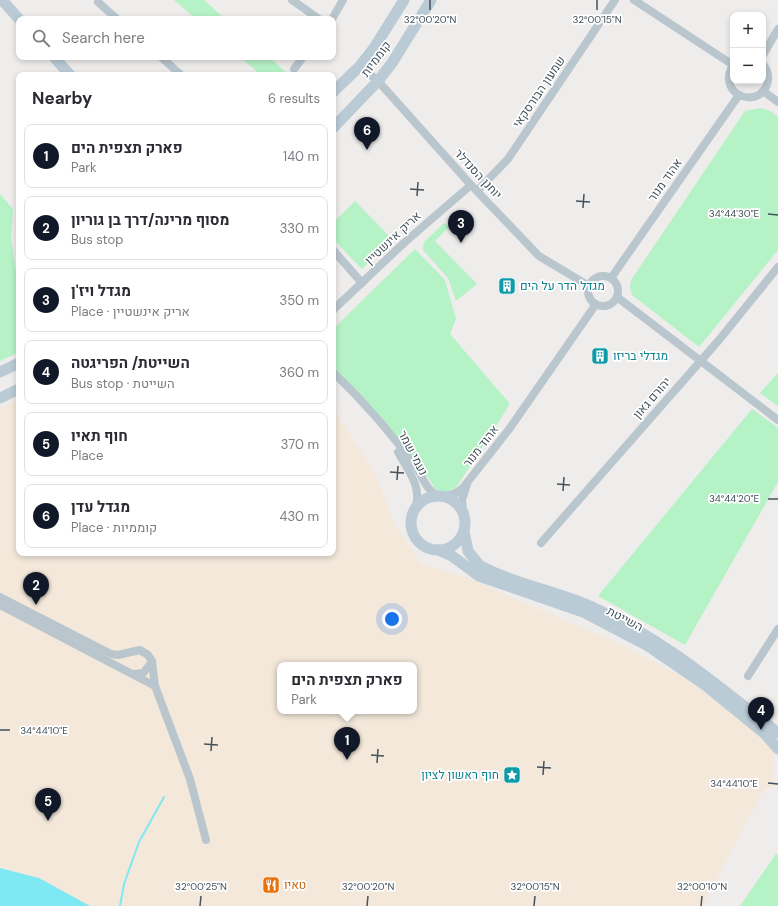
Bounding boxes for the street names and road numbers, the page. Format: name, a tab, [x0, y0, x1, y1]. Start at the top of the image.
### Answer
street label: קוממיות	[357, 38, 395, 80]
street label: שמעון הבורסקאי	[509, 53, 569, 131]
street label: יוחנן הסנדלר	[451, 146, 505, 202]
street label: אהוד מנור	[644, 155, 686, 205]
street label: אריק אינשטיין	[362, 208, 425, 268]
street label: יהורם גאון	[629, 374, 675, 422]
street label: אהוד מנור	[460, 421, 503, 470]
street label: נעמי שמר	[394, 428, 432, 478]
street label: השייטת	[604, 603, 646, 635]

